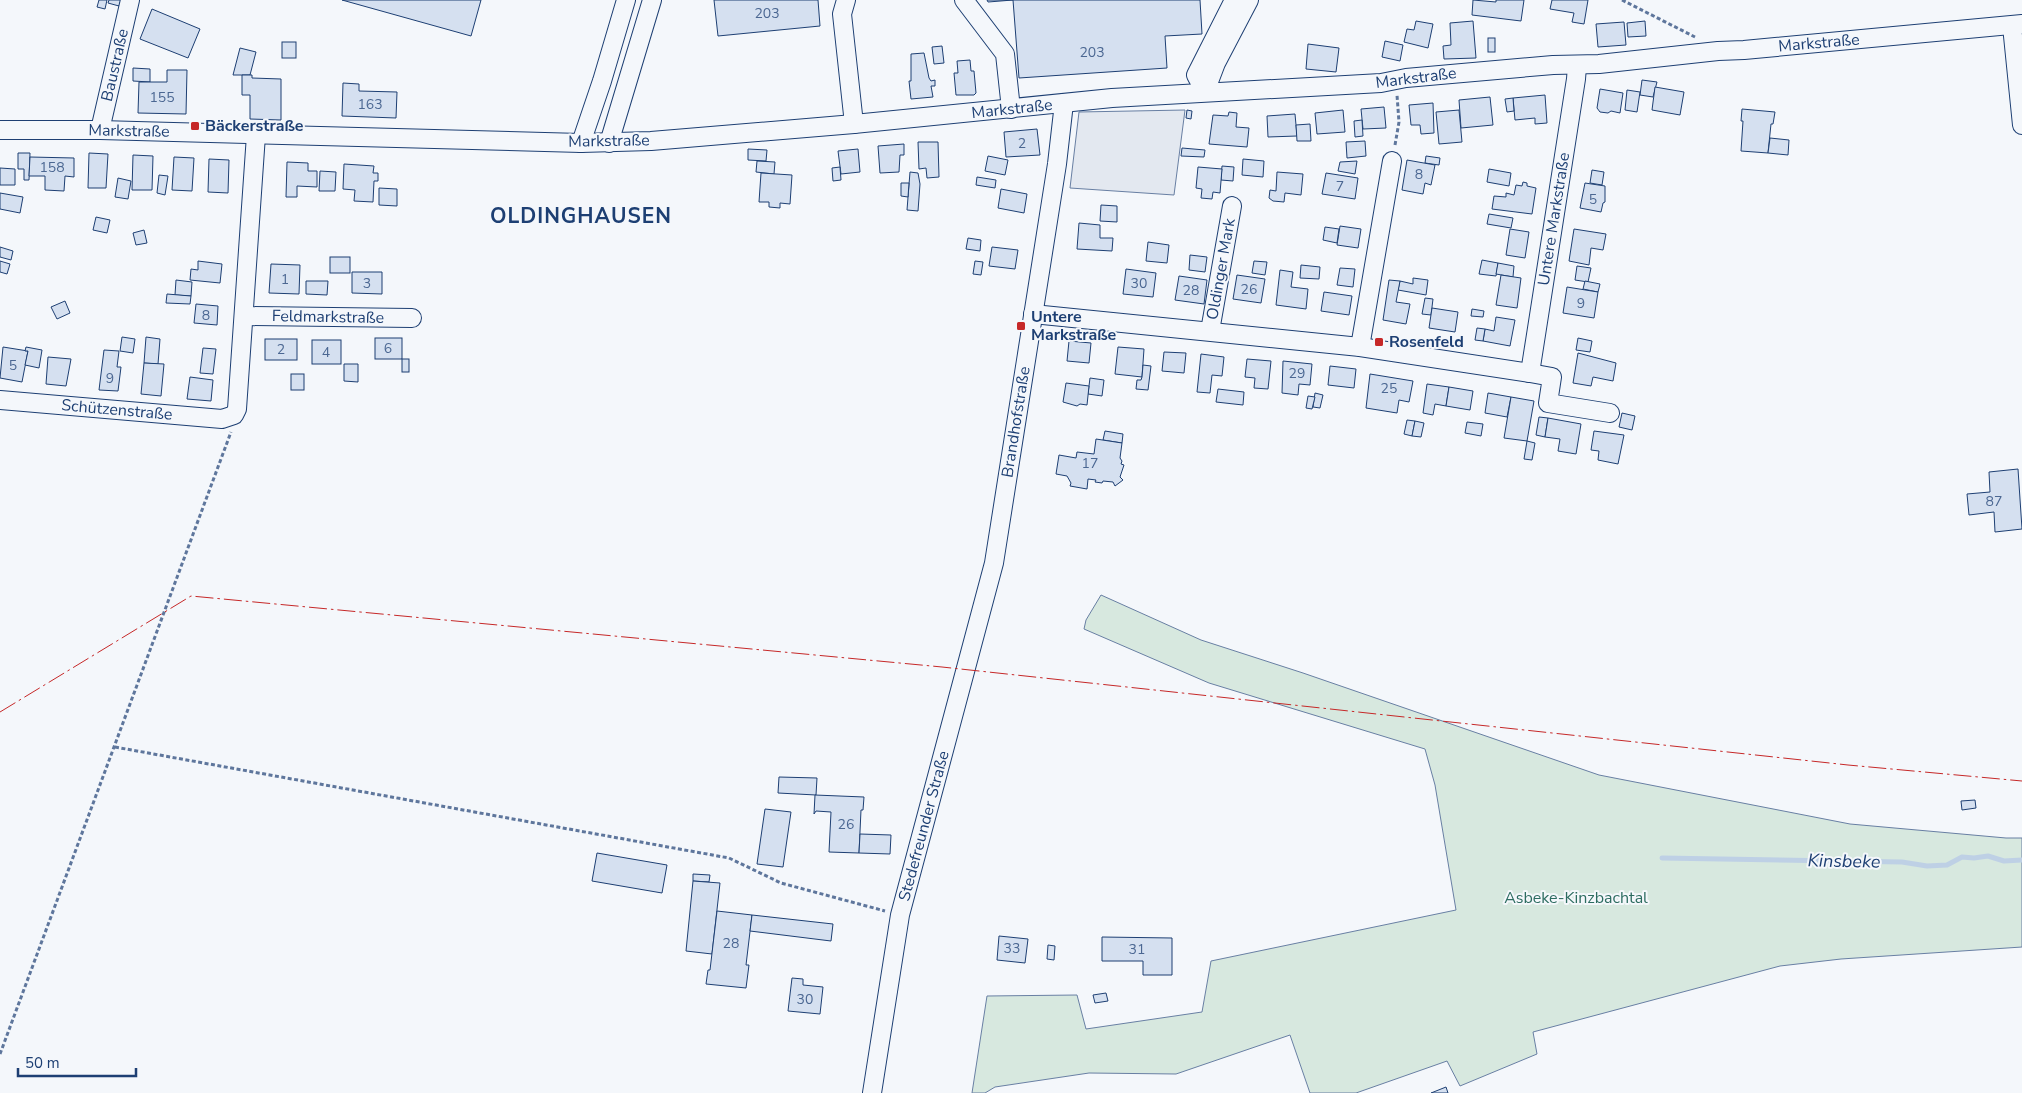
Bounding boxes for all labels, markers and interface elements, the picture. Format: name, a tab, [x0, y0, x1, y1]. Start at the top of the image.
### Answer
house number: 203	[754, 4, 780, 23]
street label: Baustraße	[96, 26, 134, 104]
street label: Markstraße	[1777, 28, 1861, 58]
house number: 203	[1079, 43, 1105, 62]
street label: Markstraße	[1374, 62, 1458, 94]
house number: 155	[149, 88, 175, 107]
street label: Markstraße	[970, 94, 1054, 124]
house number: 163	[357, 95, 383, 114]
place label: Bäckerstraße	[205, 115, 304, 137]
street label: Markstraße	[88, 119, 170, 143]
marker: Bäckerstraße	[189, 120, 201, 132]
street label: Markstraße	[568, 129, 650, 153]
house number: 2	[1018, 134, 1026, 153]
street label: Untere Markstraße	[1533, 151, 1575, 287]
house number: 158	[39, 158, 65, 177]
house number: 8	[1415, 165, 1423, 184]
house number: 7	[1336, 177, 1344, 196]
house number: 5	[1589, 190, 1597, 209]
district label: OLDINGHAUSEN	[490, 202, 672, 230]
street label: Oldinger Mark	[1201, 216, 1241, 321]
house number: 1	[281, 270, 289, 289]
house number: 3	[363, 274, 371, 293]
house number: 30	[1131, 274, 1147, 293]
house number: 26	[1241, 280, 1257, 299]
house number: 28	[1183, 281, 1199, 300]
house number: 9	[1577, 294, 1585, 313]
street label: Feldmarkstraße	[272, 305, 384, 329]
house number: 8	[202, 306, 210, 325]
place label: Untere Markstraße	[1031, 306, 1117, 346]
marker: Untere Markstraße	[1015, 320, 1027, 332]
place label: Rosenfeld	[1389, 331, 1464, 353]
marker: Rosenfeld	[1373, 336, 1385, 348]
house number: 6	[384, 339, 392, 358]
house number: 2	[277, 340, 285, 359]
house number: 4	[322, 343, 330, 362]
house number: 5	[9, 356, 17, 375]
house number: 29	[1289, 364, 1305, 383]
street label: Brandhofstraße	[996, 365, 1036, 479]
house number: 9	[106, 369, 114, 388]
house number: 25	[1381, 379, 1397, 398]
street label: Schützenstraße	[61, 394, 173, 426]
house number: 17	[1082, 454, 1098, 473]
house number: 87	[1986, 492, 2002, 511]
street label: Stedefreunder Straße	[893, 748, 955, 904]
house number: 26	[838, 815, 854, 834]
water label: Kinsbeke	[1807, 848, 1881, 874]
park label: Asbeke-Kinzbachtal	[1504, 887, 1648, 909]
house number: 28	[723, 934, 739, 953]
house number: 33	[1004, 939, 1020, 958]
house number: 31	[1129, 940, 1145, 959]
house number: 30	[797, 990, 813, 1009]
scale bar	[18, 1046, 135, 1078]
text: 50 m	[25, 1053, 60, 1073]

